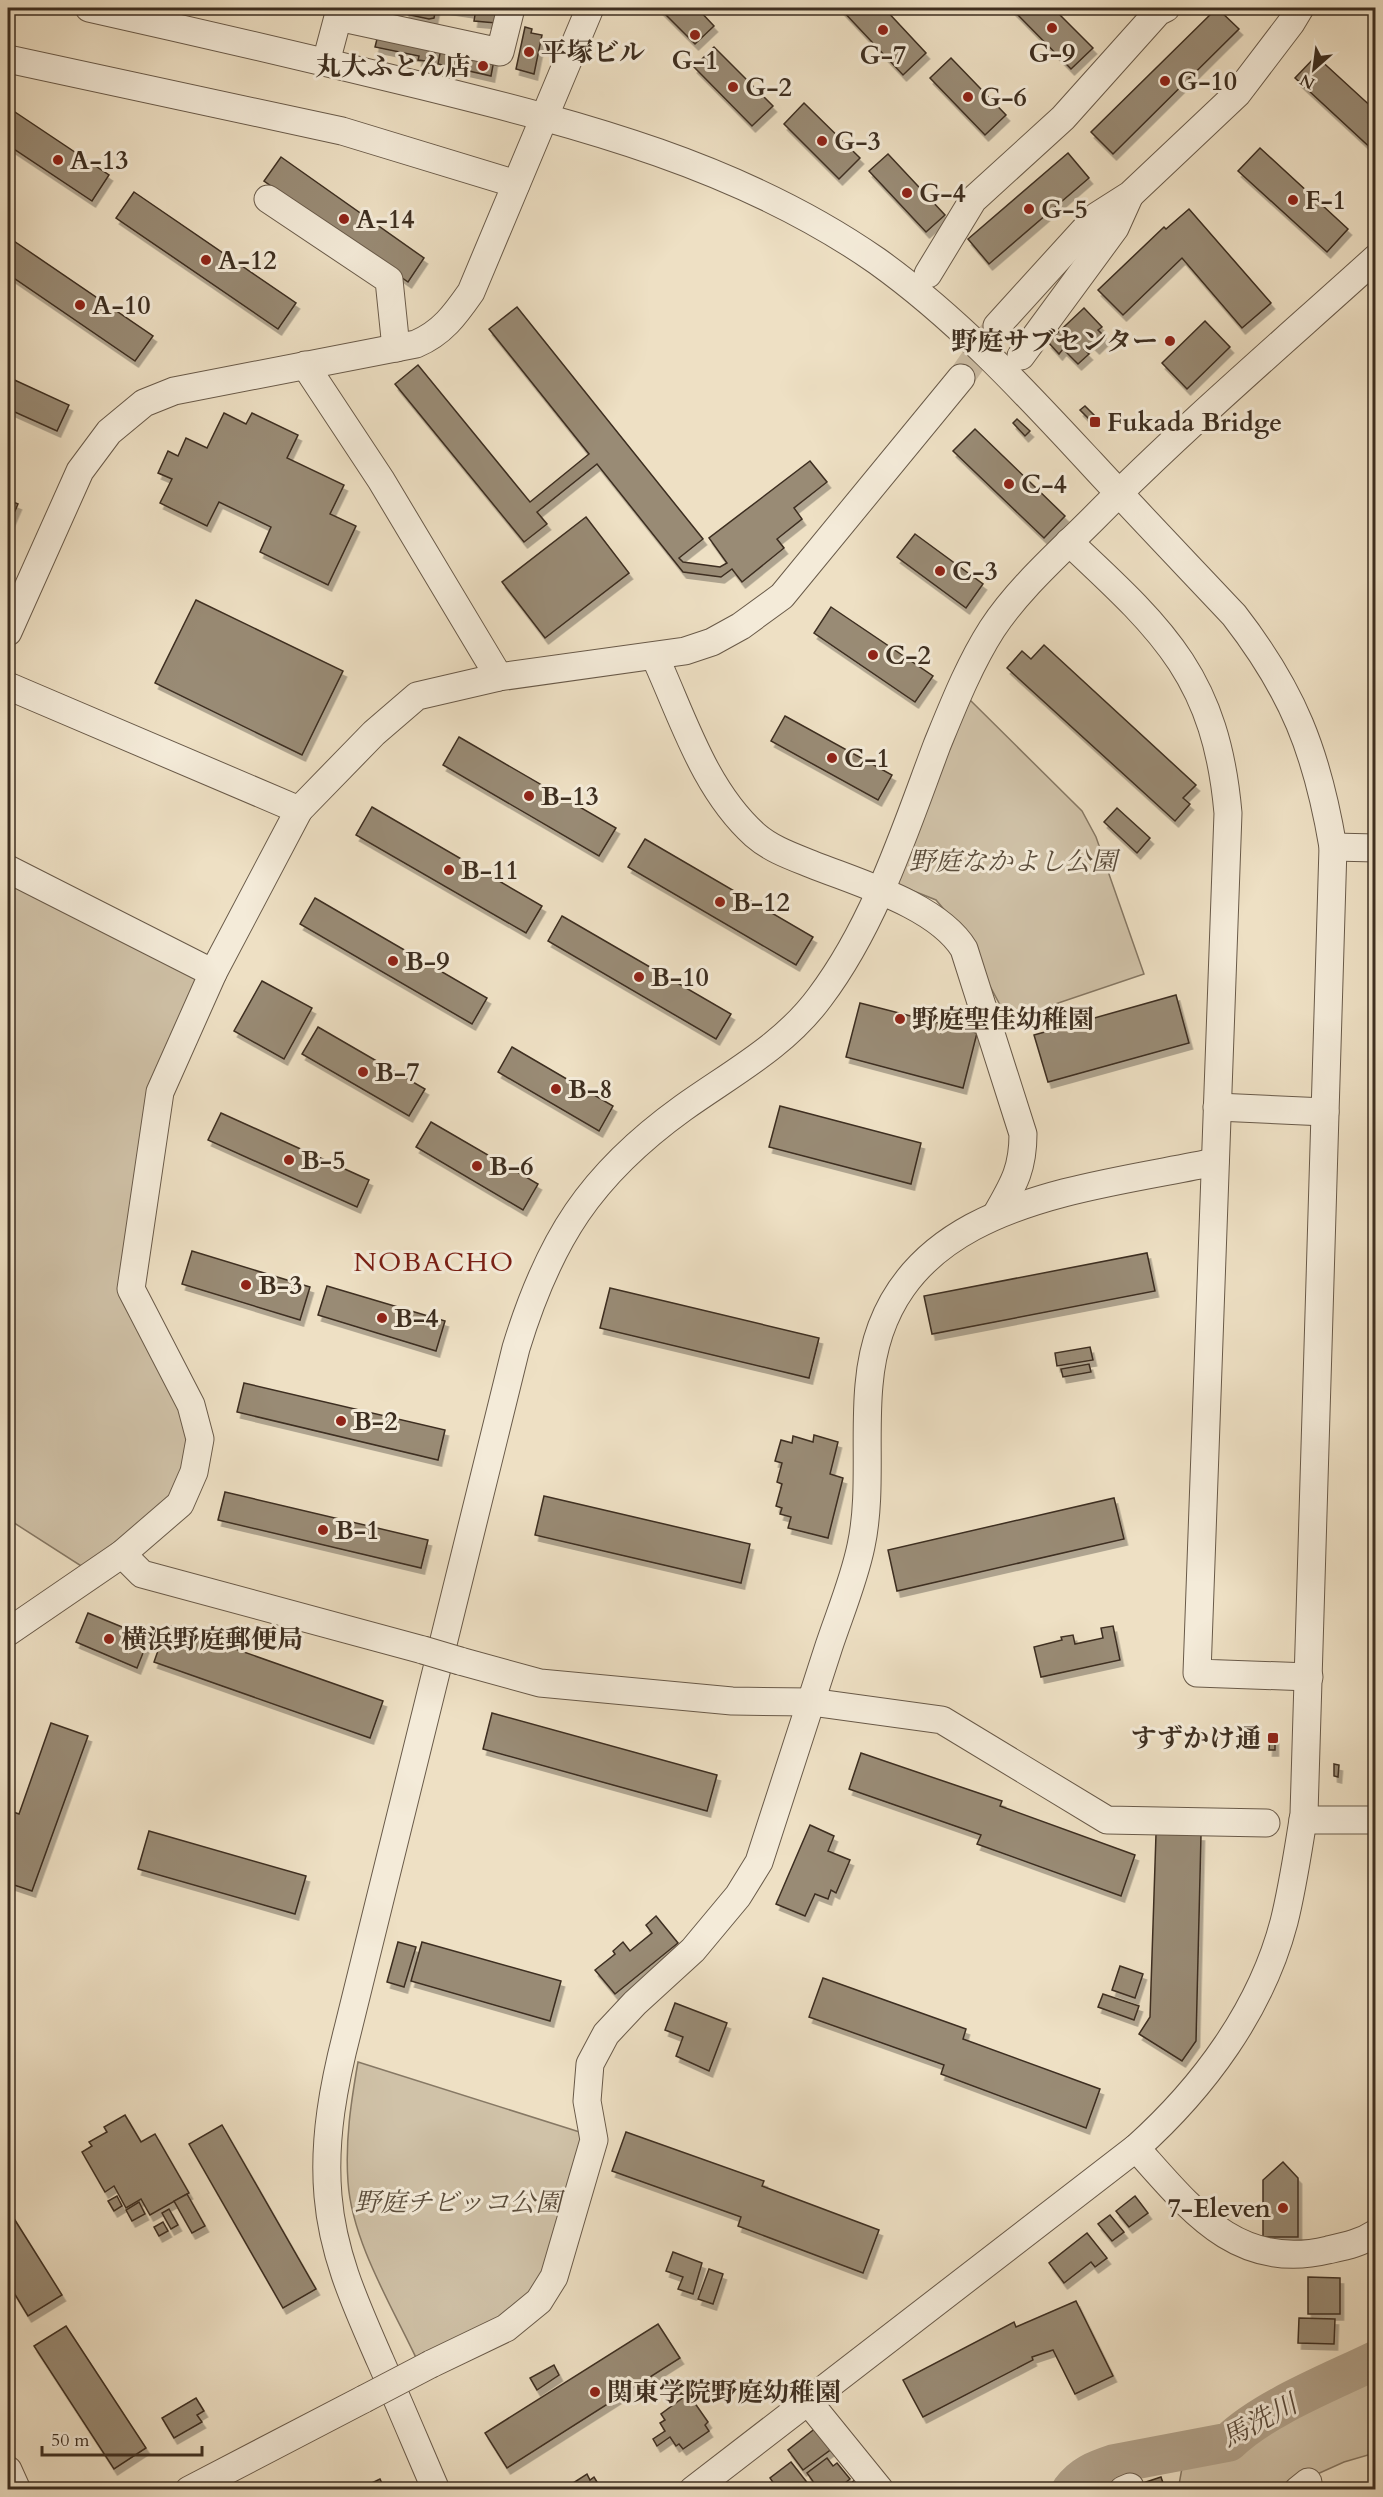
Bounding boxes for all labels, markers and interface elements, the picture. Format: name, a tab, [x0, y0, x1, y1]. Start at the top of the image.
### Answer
marker: G-9	[1045, 21, 1059, 35]
marker: G-7	[876, 23, 890, 37]
marker: G-1	[688, 28, 702, 42]
place label: 平塚ビル	[541, 35, 645, 70]
place label: G-9	[1029, 36, 1075, 71]
place label: G-7	[860, 38, 906, 73]
north arrow	[1284, 39, 1344, 99]
place label: G-1	[672, 43, 718, 78]
marker: 平塚ビル	[522, 45, 536, 59]
place label: 丸大ふとん店	[315, 49, 471, 84]
marker: 丸大ふとん店	[476, 59, 490, 73]
place label: G-10	[1177, 64, 1237, 99]
text: N	[1296, 68, 1319, 94]
place label: G-2	[745, 70, 792, 105]
marker: G-10	[1158, 74, 1172, 88]
marker: G-2	[726, 80, 740, 94]
place label: G-6	[980, 80, 1027, 115]
marker: G-6	[961, 90, 975, 104]
place label: G-3	[834, 124, 881, 159]
marker: G-3	[815, 134, 829, 148]
place label: A-13	[70, 143, 129, 178]
marker: A-13	[51, 153, 65, 167]
place label: G-4	[919, 176, 966, 211]
place label: F-1	[1305, 183, 1346, 218]
marker: G-4	[900, 186, 914, 200]
place label: G-5	[1041, 192, 1088, 227]
marker: F-1	[1286, 193, 1300, 207]
place label: A-14	[356, 202, 415, 237]
marker: G-5	[1022, 202, 1036, 216]
marker: A-14	[337, 212, 351, 226]
place label: A-12	[218, 243, 277, 278]
marker: A-12	[199, 253, 213, 267]
place label: A-10	[92, 288, 151, 323]
marker: A-10	[73, 298, 87, 312]
place label: 野庭サブセンター	[951, 324, 1158, 359]
marker: 野庭サブセンター	[1163, 334, 1177, 348]
place label: Fukada Bridge	[1107, 405, 1282, 440]
marker: Fukada Bridge	[1088, 415, 1102, 429]
place label: C-4	[1021, 467, 1067, 502]
marker: C-4	[1002, 477, 1016, 491]
place label: C-3	[952, 554, 998, 589]
marker: C-3	[933, 564, 947, 578]
place label: C-2	[885, 638, 931, 673]
marker: C-2	[866, 648, 880, 662]
place label: C-1	[844, 741, 890, 776]
marker: C-1	[825, 751, 839, 765]
place label: B-13	[541, 779, 599, 814]
marker: B-13	[522, 789, 536, 803]
park label: 野庭なかよし公園	[909, 844, 1121, 879]
place label: B-11	[461, 853, 519, 888]
marker: B-11	[442, 863, 456, 877]
place label: B-12	[732, 885, 790, 920]
marker: B-12	[713, 895, 727, 909]
place label: B-9	[405, 944, 449, 979]
marker: B-9	[386, 954, 400, 968]
place label: B-10	[651, 960, 709, 995]
marker: B-10	[632, 970, 646, 984]
place label: 野庭聖佳幼稚園	[912, 1002, 1094, 1037]
marker: 野庭聖佳幼稚園	[893, 1012, 907, 1026]
place label: B-7	[375, 1055, 419, 1090]
marker: B-7	[356, 1065, 370, 1079]
place label: B-8	[568, 1072, 612, 1107]
marker: B-8	[549, 1082, 563, 1096]
place label: B-5	[301, 1143, 345, 1178]
place label: B-6	[489, 1149, 533, 1184]
marker: B-5	[282, 1153, 296, 1167]
marker: B-6	[470, 1159, 484, 1173]
district label: NOBACHO	[354, 1244, 514, 1281]
place label: B-3	[258, 1268, 302, 1303]
marker: B-3	[239, 1278, 253, 1292]
place label: B-4	[394, 1301, 438, 1336]
marker: B-4	[375, 1311, 389, 1325]
place label: B-2	[353, 1404, 397, 1439]
marker: B-2	[334, 1414, 348, 1428]
place label: B-1	[335, 1513, 379, 1548]
marker: B-1	[316, 1523, 330, 1537]
place label: 横浜野庭郵便局	[121, 1622, 303, 1657]
marker: 横浜野庭郵便局	[102, 1632, 116, 1646]
place label: すずかけ通	[1131, 1721, 1261, 1756]
marker: すずかけ通	[1266, 1731, 1280, 1745]
park label: 野庭チビッコ公園	[355, 2185, 565, 2220]
place label: 7-Eleven	[1168, 2191, 1271, 2226]
marker: 7-Eleven	[1276, 2201, 1290, 2215]
place label: 関東学院野庭幼稚園	[607, 2375, 841, 2410]
marker: 関東学院野庭幼稚園	[588, 2385, 602, 2399]
water label: 馬洗川	[1215, 2385, 1306, 2457]
scale bar	[42, 2419, 202, 2457]
text: 50 m	[51, 2428, 90, 2453]

